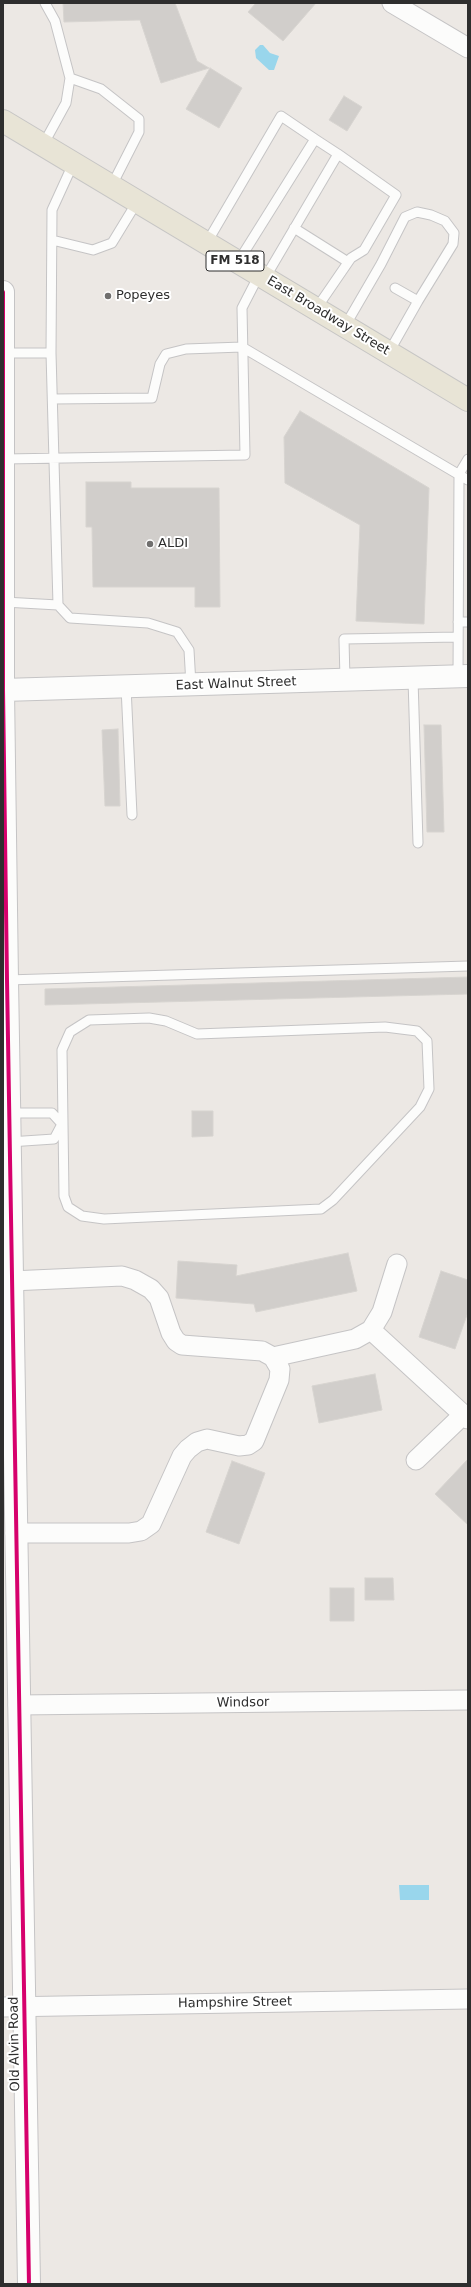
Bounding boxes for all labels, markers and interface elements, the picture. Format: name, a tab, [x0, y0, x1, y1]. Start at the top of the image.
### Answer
road number: FM 518	[206, 251, 264, 271]
street label: East Broadway Street	[264, 273, 392, 359]
place label: Popeyes	[116, 288, 170, 304]
marker: Popeyes	[103, 291, 113, 301]
place label: ALDI	[158, 536, 188, 552]
marker: ALDI	[145, 539, 155, 549]
street label: East Walnut Street	[175, 674, 297, 694]
street label: Windsor	[216, 1695, 270, 1711]
street label: Hampshire Street	[178, 1994, 292, 2012]
street label: Old Alvin Road	[6, 1996, 24, 2092]

